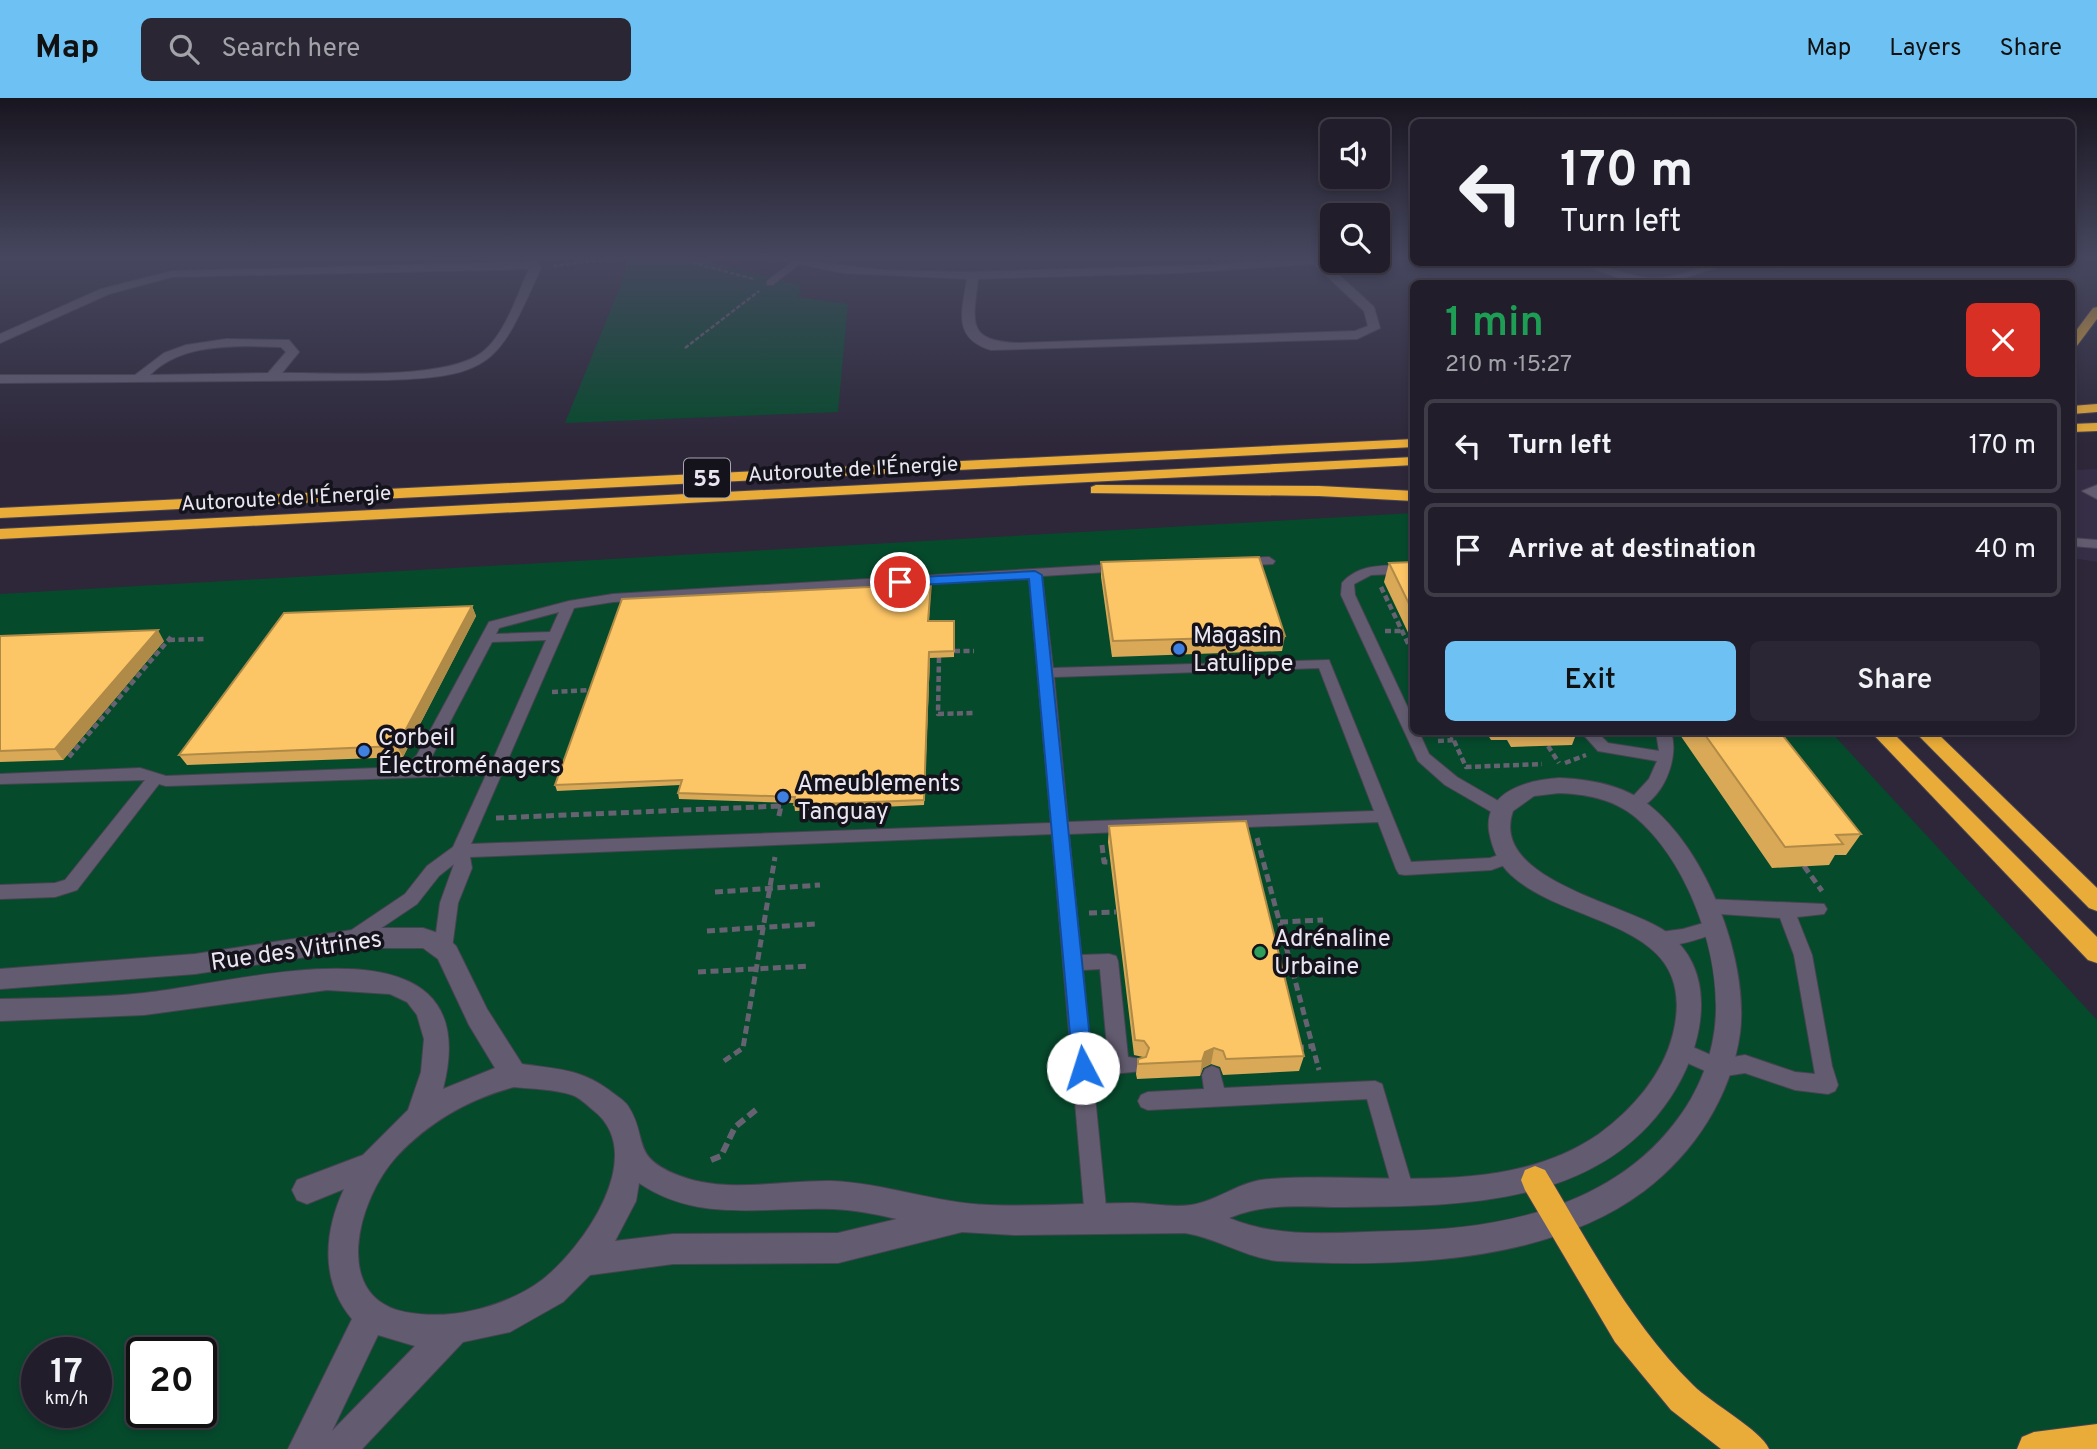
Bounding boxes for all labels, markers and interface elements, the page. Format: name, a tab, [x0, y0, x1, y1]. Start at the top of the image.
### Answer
search box	[141, 18, 631, 81]
text: Map	[35, 28, 99, 70]
icon: search	[165, 30, 203, 68]
text: Search here	[221, 33, 360, 66]
text: Map	[1806, 34, 1851, 64]
text: Layers	[1889, 34, 1961, 64]
text: Share	[1999, 34, 2062, 64]
map controls	[1320, 119, 1390, 273]
button: sound	[1320, 119, 1390, 189]
text: 170 m	[1560, 142, 1693, 204]
icon: left	[1445, 147, 1536, 238]
button: search	[1320, 203, 1390, 273]
text: Turn left	[1560, 203, 1681, 243]
text: 1 min	[1445, 298, 1544, 351]
button: close	[1966, 303, 2040, 377]
text: 210 m · 15:27	[1445, 351, 1572, 380]
icon: left	[1449, 427, 1487, 465]
text: Turn left	[1508, 430, 1612, 463]
text: 170 m	[1969, 430, 2036, 463]
street label: Autoroute de l'Énergie	[747, 451, 959, 489]
road number: 55	[684, 458, 730, 498]
street label: Autoroute de l'Énergie	[180, 480, 392, 518]
icon: arrive	[1449, 531, 1487, 569]
text: Arrive at destination	[1508, 534, 1756, 567]
text: 40 m	[1975, 534, 2036, 567]
pin	[870, 552, 930, 612]
icon: arrive	[881, 563, 919, 601]
place label: Magasin Latulippe	[1193, 622, 1293, 680]
marker: Magasin Latulippe	[1171, 641, 1187, 657]
button: Exit	[1445, 641, 1736, 721]
button: Share	[1750, 641, 2040, 721]
place label: Corbeil Électroménagers	[378, 724, 561, 782]
marker: Corbeil Électroménagers	[356, 743, 372, 759]
place label: Ameublements Tanguay	[797, 770, 960, 828]
marker: Ameublements Tanguay	[775, 789, 791, 805]
street label: Rue des Vitrines	[209, 925, 384, 979]
place label: Adrénaline Urbaine	[1274, 925, 1391, 983]
marker: Adrénaline Urbaine	[1252, 944, 1268, 960]
position arrow	[1046, 1031, 1120, 1105]
speed limit sign: 20	[126, 1337, 217, 1428]
text: 17	[50, 1351, 83, 1395]
text: km/h	[45, 1388, 88, 1411]

